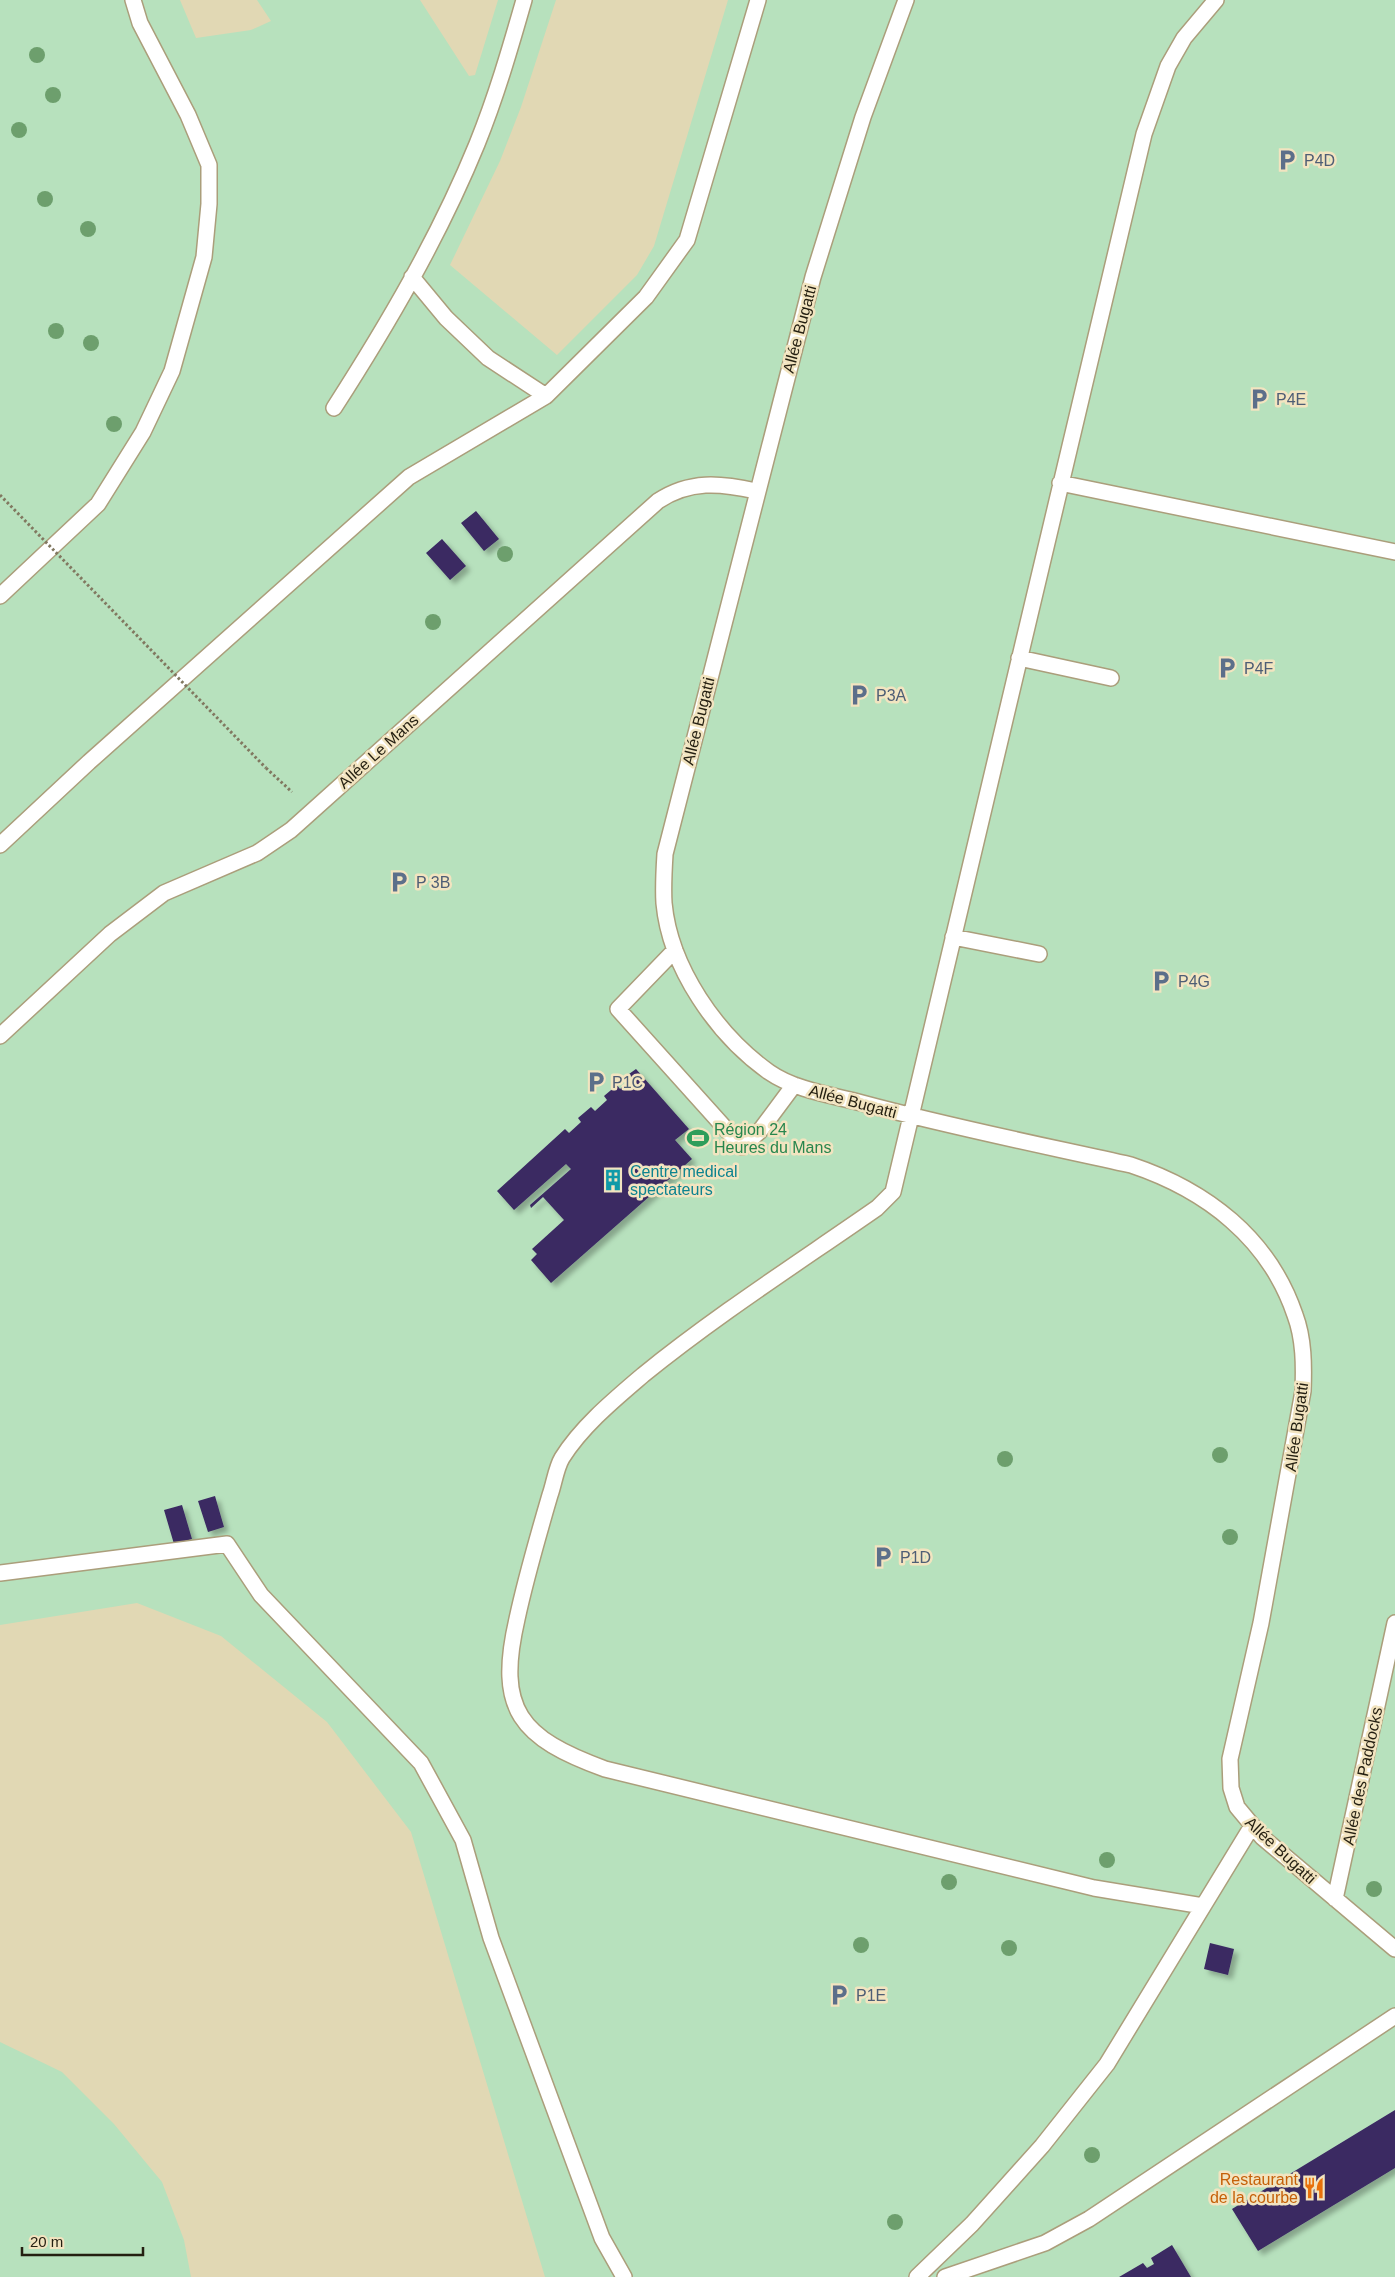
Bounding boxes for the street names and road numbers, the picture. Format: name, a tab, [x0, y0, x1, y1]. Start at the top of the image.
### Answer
street label: Allée Bugatti	[780, 284, 819, 375]
street label: Allée Bugatti	[679, 675, 718, 767]
street label: Allée Le Mans	[335, 711, 422, 792]
street label: Allée Bugatti	[807, 1082, 898, 1121]
street label: Allée Bugatti	[1282, 1381, 1311, 1473]
street label: Allée des Paddocks	[1340, 1706, 1385, 1847]
street label: Allée Bugatti	[1242, 1814, 1319, 1887]

